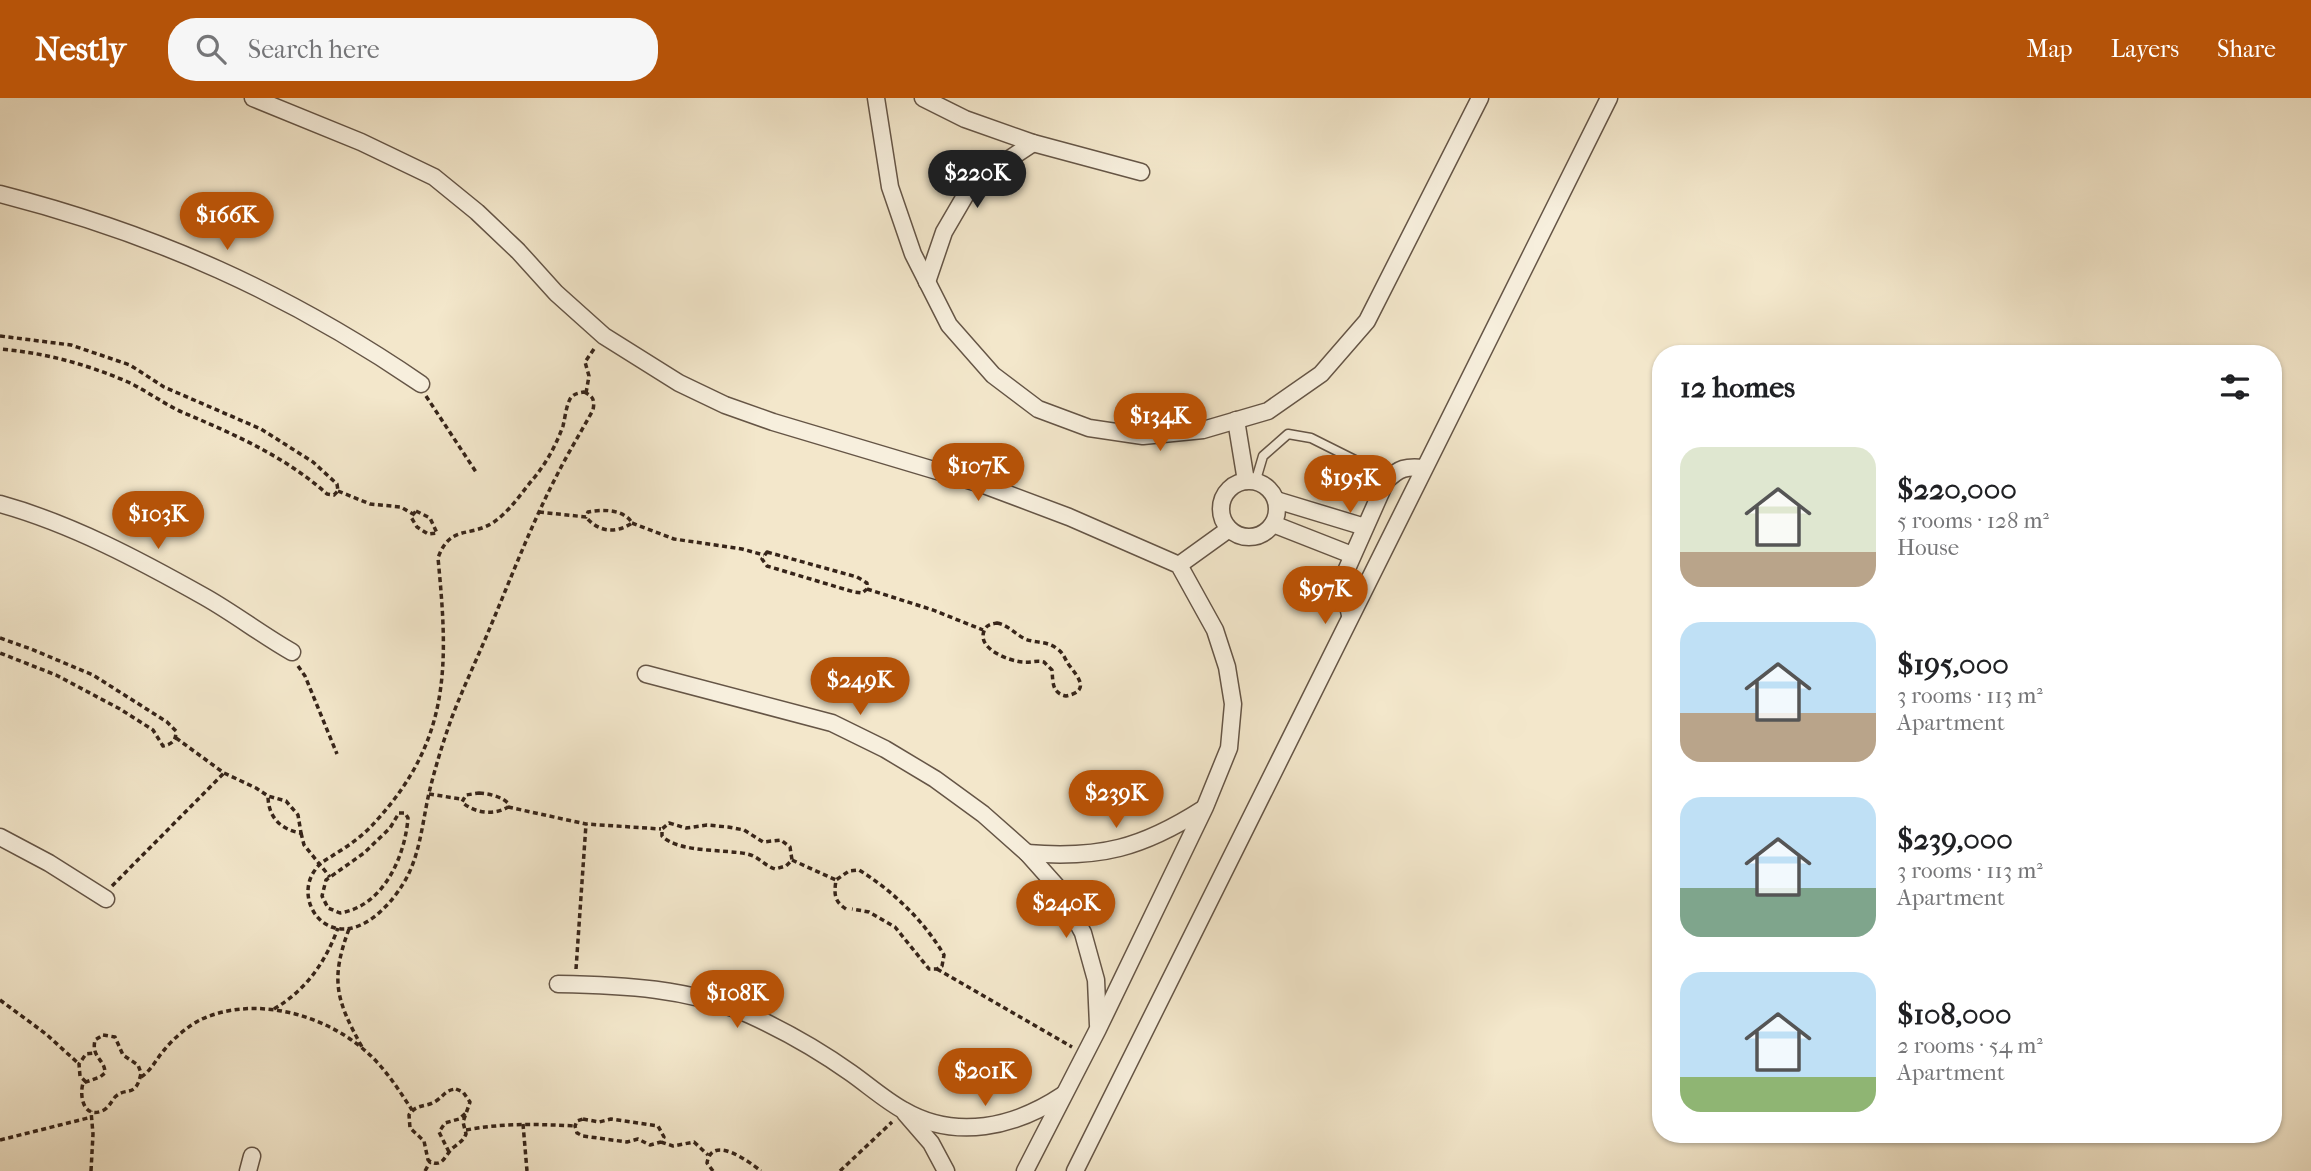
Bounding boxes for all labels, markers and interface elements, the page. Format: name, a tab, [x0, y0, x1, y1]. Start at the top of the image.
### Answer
search box	[168, 18, 658, 81]
text: Nestly	[35, 30, 126, 69]
icon: search	[192, 30, 230, 68]
text: Search here	[248, 34, 380, 65]
text: Map	[2027, 35, 2073, 63]
text: Layers	[2111, 35, 2179, 63]
text: Share	[2217, 35, 2276, 63]
pin: $220K	[928, 150, 1026, 210]
text: $220K	[944, 159, 1010, 186]
pin: $166K	[178, 192, 276, 252]
text: $166K	[196, 201, 258, 228]
icon: filters	[2216, 368, 2254, 406]
text: 12 homes	[1680, 370, 1795, 405]
pin: $134K	[1111, 394, 1209, 453]
text: $134K	[1130, 402, 1190, 429]
pin: $107K	[929, 444, 1027, 503]
text: $107K	[947, 452, 1009, 479]
pin: $195K	[1301, 456, 1399, 515]
text: $195K	[1320, 464, 1380, 491]
text: $220,000	[1897, 472, 2017, 507]
icon: home	[1736, 475, 1820, 559]
pin: $103K	[109, 491, 207, 551]
text: $103K	[128, 500, 188, 527]
text: 5 rooms · 128 m²	[1897, 507, 2049, 534]
text: House	[1897, 534, 1959, 561]
pin: $97K	[1284, 566, 1366, 626]
text: $97K	[1299, 575, 1351, 602]
text: $195,000	[1897, 647, 2009, 682]
icon: home	[1736, 650, 1820, 734]
pin: $249K	[811, 658, 909, 717]
text: $249K	[827, 666, 893, 693]
text: 3 rooms · 113 m²	[1897, 682, 2043, 709]
text: Apartment	[1897, 709, 2005, 736]
pin: $239K	[1067, 770, 1165, 830]
text: $239K	[1085, 779, 1147, 806]
text: $239,000	[1897, 822, 2013, 857]
icon: home	[1736, 825, 1820, 909]
text: 3 rooms · 113 m²	[1897, 857, 2043, 884]
pin: $240K	[1017, 880, 1115, 940]
text: Apartment	[1897, 884, 2005, 911]
text: $240K	[1032, 889, 1100, 916]
pin: $108K	[688, 970, 786, 1030]
text: $108K	[706, 979, 768, 1006]
text: $108,000	[1897, 997, 2012, 1032]
icon: home	[1736, 1000, 1820, 1084]
text: 2 rooms · 54 m²	[1897, 1032, 2043, 1059]
pin: $201K	[936, 1048, 1034, 1108]
text: $201K	[954, 1057, 1016, 1084]
text: Apartment	[1897, 1059, 2005, 1086]

